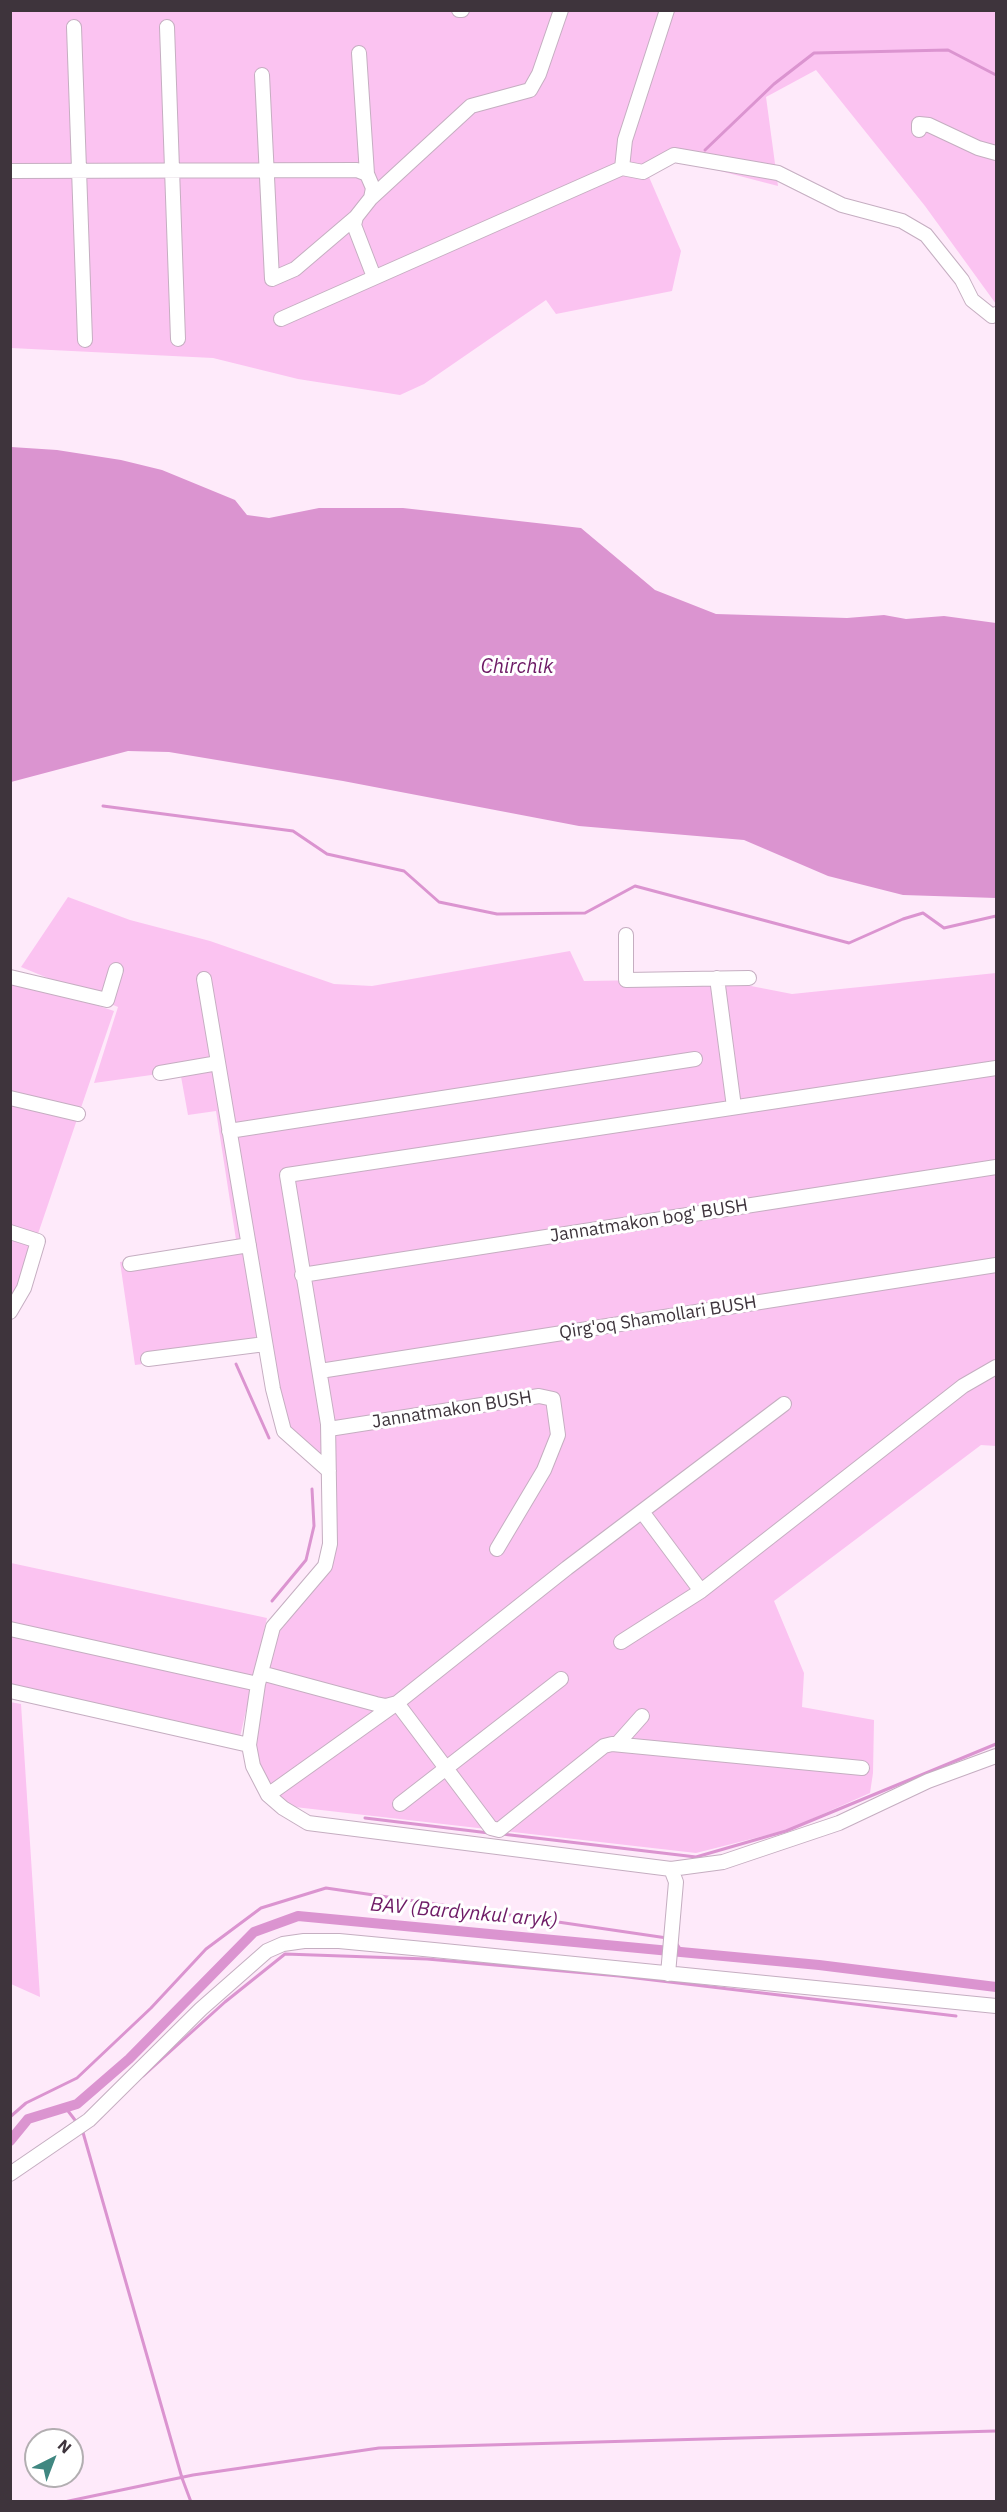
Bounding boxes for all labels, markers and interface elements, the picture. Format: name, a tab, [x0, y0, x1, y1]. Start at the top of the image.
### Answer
water label: Chirchik	[481, 655, 553, 679]
street label: Jannatmakon bog' BUSH	[548, 1195, 750, 1247]
street label: Qirg'oq Shamollari BUSH	[558, 1292, 758, 1344]
street label: Jannatmakon BUSH	[371, 1387, 533, 1433]
water label: BAV (Bardynkul aryk)	[369, 1893, 559, 1933]
north arrow	[24, 2428, 84, 2488]
text: N	[54, 2435, 76, 2457]

